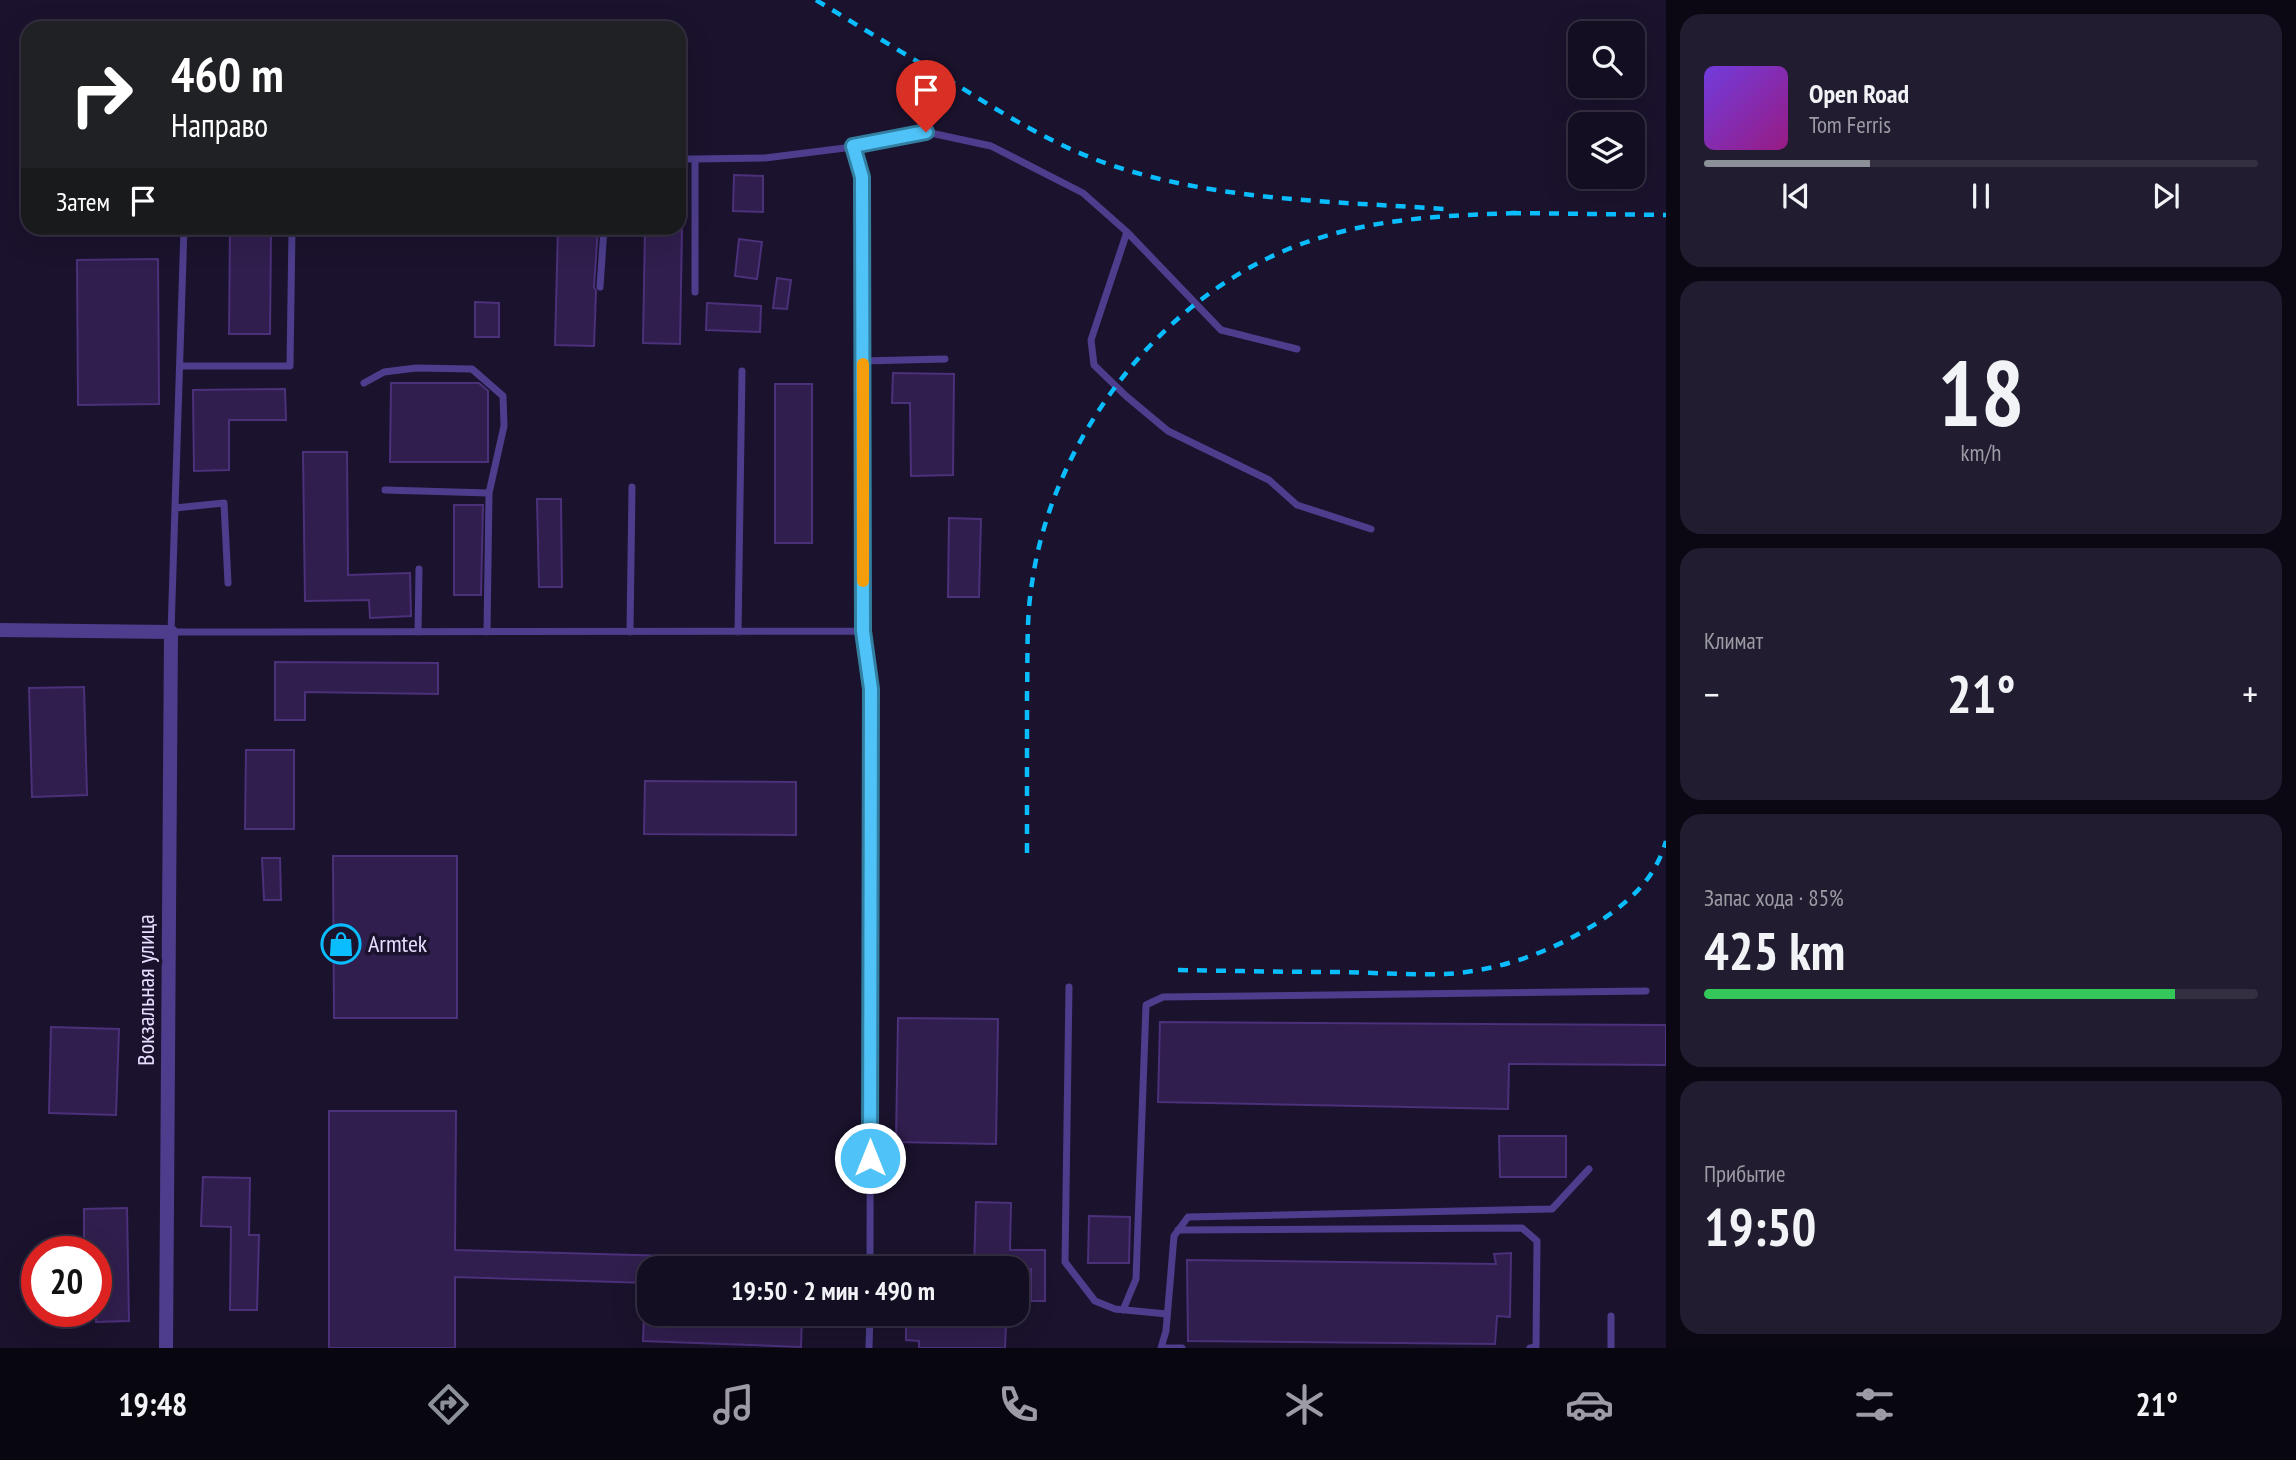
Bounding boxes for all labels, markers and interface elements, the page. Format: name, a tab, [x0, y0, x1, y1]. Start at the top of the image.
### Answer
map controls	[1568, 21, 1645, 189]
button: search	[1568, 21, 1645, 98]
text: 460 m	[171, 42, 284, 106]
icon: right	[56, 49, 147, 140]
pin	[896, 60, 956, 132]
icon: arrive	[907, 71, 945, 109]
text: Open Road	[1809, 77, 1909, 110]
text: Направо	[171, 104, 268, 146]
text: Tom Ferris	[1809, 110, 1891, 139]
button: layers	[1568, 112, 1645, 189]
icon: previous	[1777, 177, 1815, 215]
icon: pause	[1962, 177, 2000, 215]
icon: next	[2147, 177, 2185, 215]
icon: arrive	[124, 182, 162, 220]
text: Затем	[56, 185, 110, 218]
text: 18	[1938, 333, 2025, 451]
text: km/h	[1961, 438, 2001, 467]
text: Климат	[1704, 626, 1763, 655]
text: 21°	[1947, 660, 2015, 727]
text: −	[1704, 669, 1720, 718]
text: +	[2242, 669, 2258, 718]
text: Запас хода · 85%	[1704, 883, 1844, 912]
street label: Вокзальная улица	[130, 914, 161, 1066]
text: 425 km	[1704, 917, 1845, 984]
shop icon: Armtek	[320, 923, 362, 965]
place label: Armtek	[368, 928, 428, 959]
position arrow	[833, 1121, 907, 1195]
text: Прибытие	[1704, 1159, 1785, 1188]
text: 19:50	[1704, 1193, 1816, 1260]
speed limit sign: 20	[21, 1236, 112, 1327]
text: 19:50 · 2 мин · 490 m	[731, 1274, 935, 1307]
icon: directions	[424, 1380, 473, 1429]
icon: music	[709, 1380, 758, 1429]
icon: phone	[994, 1380, 1043, 1429]
icon: climate	[1280, 1380, 1329, 1429]
icon: car	[1565, 1380, 1614, 1429]
icon: filters	[1850, 1380, 1899, 1429]
text: 19:48	[118, 1383, 187, 1425]
text: 21°	[2136, 1383, 2178, 1425]

